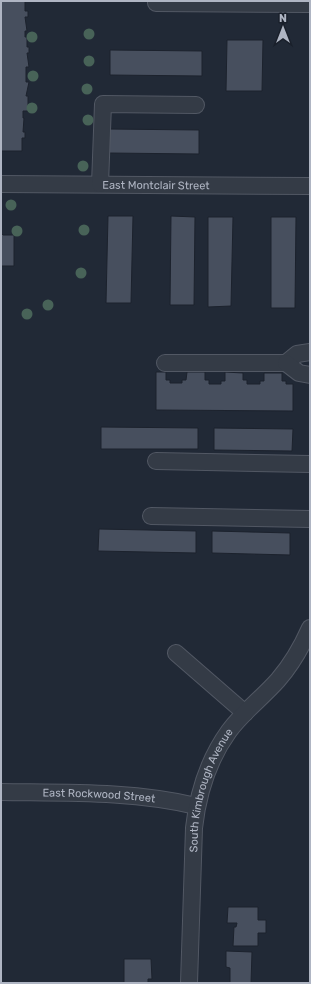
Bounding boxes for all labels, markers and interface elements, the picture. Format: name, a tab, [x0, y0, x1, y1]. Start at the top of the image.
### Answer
north arrow	[263, 8, 303, 48]
text: N	[279, 12, 287, 25]
street label: East Montclair Street	[102, 179, 210, 192]
street label: South Kimbrough Avenue	[187, 726, 236, 853]
street label: East Rockwood Street	[42, 786, 157, 806]

